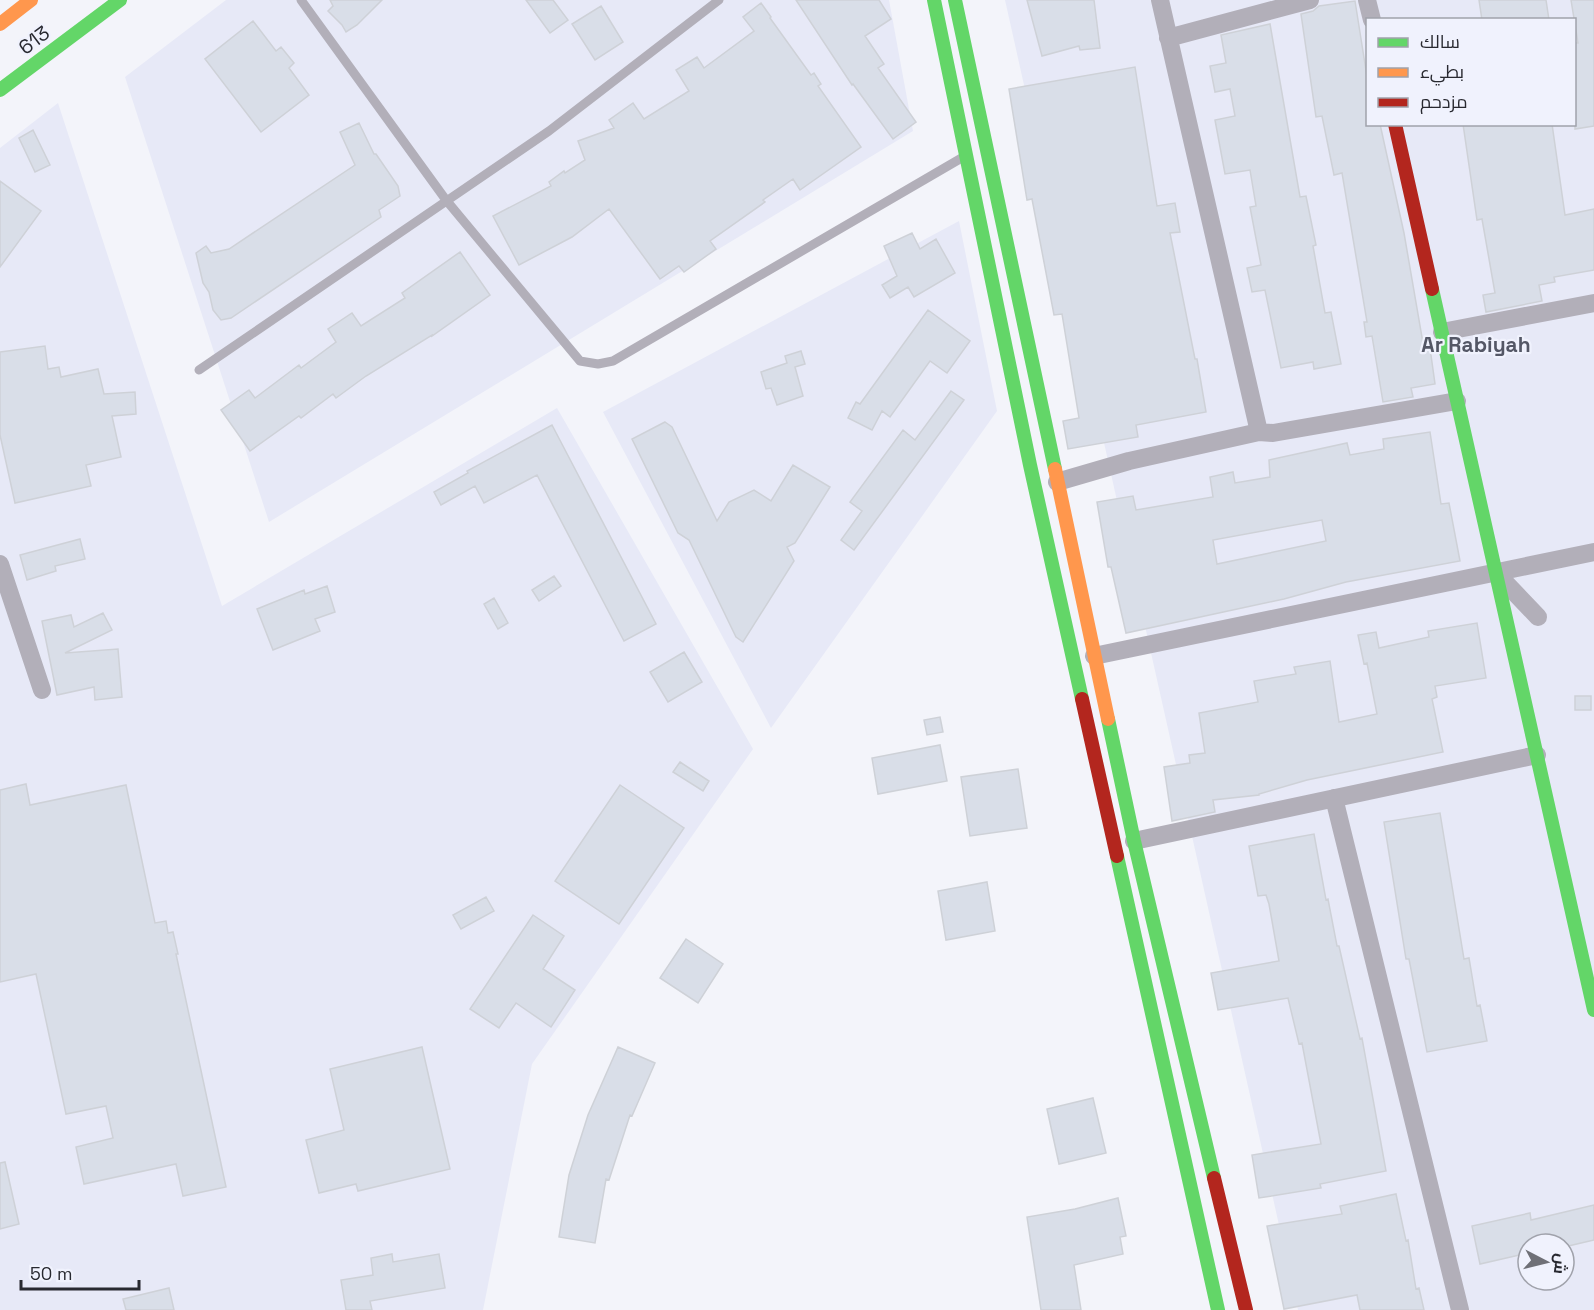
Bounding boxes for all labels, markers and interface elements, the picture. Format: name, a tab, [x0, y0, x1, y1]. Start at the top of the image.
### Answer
legend	[1366, 18, 1576, 126]
street label: 613	[13, 20, 55, 60]
text: سالك	[1420, 30, 1460, 53]
text: بطيء	[1420, 60, 1464, 86]
text: مزدحم	[1420, 90, 1468, 114]
district label: Ar Rabiyah	[1421, 331, 1531, 358]
north arrow	[1516, 1232, 1576, 1292]
text: ش	[1549, 1252, 1572, 1275]
scale bar	[21, 1253, 140, 1291]
text: 50 m	[30, 1262, 72, 1285]

